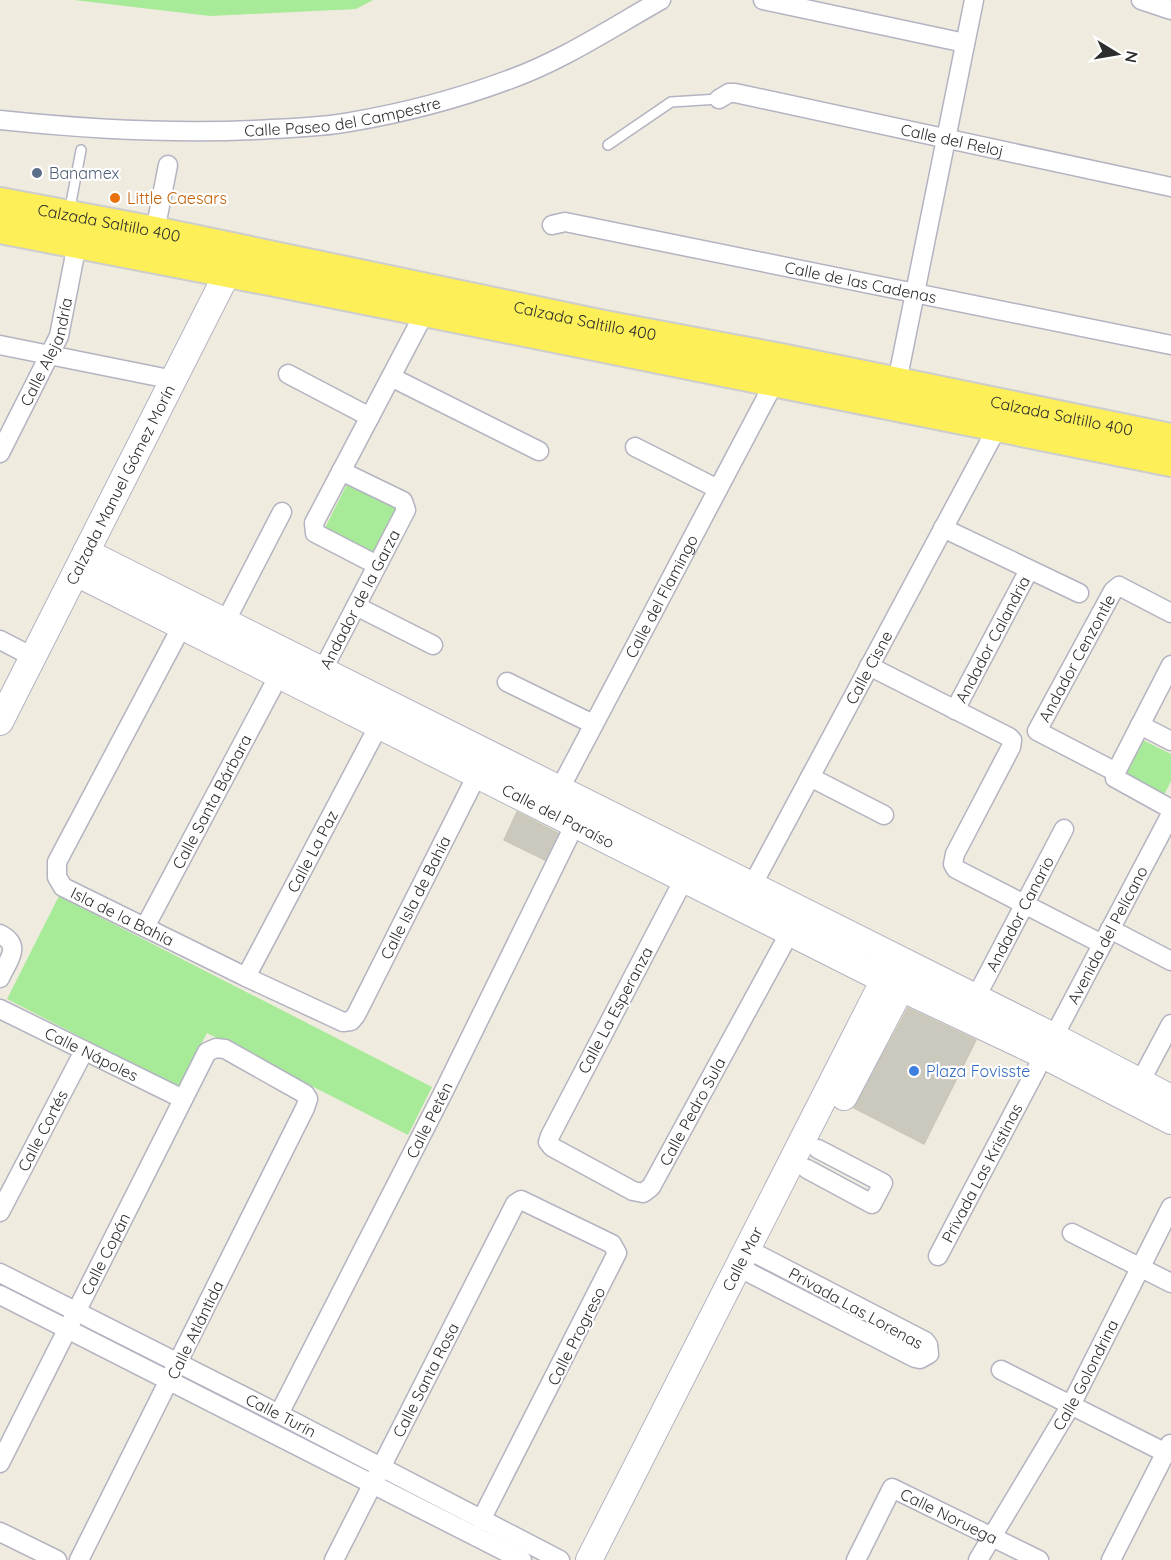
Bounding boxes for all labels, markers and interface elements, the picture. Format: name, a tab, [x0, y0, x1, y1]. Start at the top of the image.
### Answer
north arrow	[1087, 24, 1147, 84]
text: N	[1121, 49, 1143, 65]
street label: Calle Paseo del Campestre	[244, 92, 443, 140]
street label: Calle del Reloj	[899, 119, 1006, 161]
place label: Banamex	[49, 163, 120, 183]
marker: Banamex	[30, 166, 44, 180]
place label: Little Caesars	[127, 188, 227, 208]
marker: Little Caesars	[108, 191, 122, 205]
street label: Calzada Saltillo 400	[36, 199, 182, 246]
street label: Calle de las Cadenas	[783, 257, 938, 307]
street label: Calle Alejandría	[15, 296, 76, 409]
street label: Calzada Saltillo 400	[512, 296, 658, 345]
street label: Calzada Manuel Gómez Morín	[61, 381, 179, 588]
street label: Calzada Saltillo 400	[989, 391, 1135, 440]
street label: Andador de la Garza	[315, 526, 404, 672]
street label: Calle del Flamingo	[621, 531, 702, 661]
street label: Andador Calandria	[951, 572, 1034, 706]
street label: Andador Cenzontle	[1034, 591, 1119, 725]
street label: Calle Cisne	[841, 627, 897, 708]
street label: Calle Santa Bárbara	[168, 731, 256, 872]
street label: Calle del Paraíso	[499, 779, 618, 853]
street label: Calle La Paz	[282, 807, 342, 896]
street label: Calle Isla de Bahía	[376, 833, 455, 963]
street label: Andador Canario	[981, 853, 1058, 975]
street label: Avenida del Pelícano	[1063, 863, 1152, 1007]
street label: Isla de la Bahía	[68, 882, 177, 950]
street label: Calle La Esperanza	[573, 943, 657, 1077]
street label: Calle Nápoles	[42, 1023, 142, 1085]
street label: Calle Pedro Sula	[655, 1054, 730, 1169]
place label: Plaza Fovisste	[926, 1061, 1030, 1081]
marker: Plaza Fovisste	[907, 1064, 921, 1078]
street label: Calle Petén	[401, 1079, 457, 1162]
street label: Calle Cortés	[13, 1086, 72, 1175]
street label: Privada Las Kristinas	[937, 1100, 1027, 1246]
street label: Calle Copán	[76, 1210, 134, 1299]
street label: Calle Mar	[717, 1223, 767, 1294]
street label: Privada Las Lorenas	[785, 1263, 927, 1353]
street label: Calle Atlántida	[162, 1277, 228, 1383]
street label: Calle Progreso	[543, 1283, 609, 1389]
street label: Calle Golondrina	[1048, 1316, 1122, 1434]
street label: Calle Santa Rosa	[388, 1319, 463, 1441]
street label: Calle Turín	[242, 1389, 320, 1442]
street label: Calle Noruega	[897, 1484, 1001, 1548]

